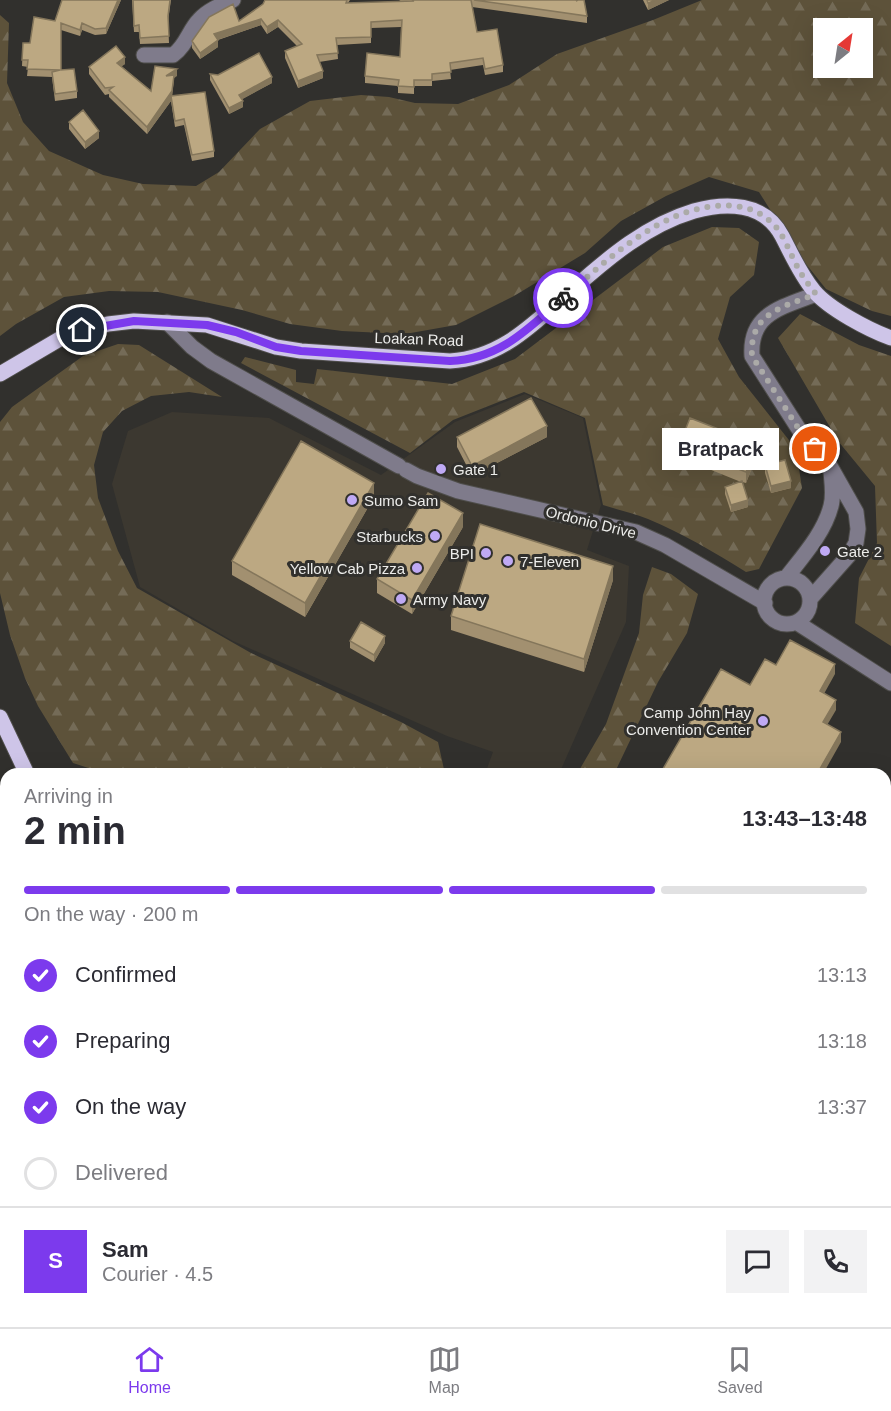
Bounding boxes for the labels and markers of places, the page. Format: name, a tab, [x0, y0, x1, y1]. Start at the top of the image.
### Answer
pin	[56, 304, 107, 355]
pin	[789, 423, 840, 474]
callout: Bratpack	[662, 428, 779, 470]
place label: Gate 1	[453, 461, 498, 478]
marker: Gate 1	[434, 462, 448, 476]
place label: Sumo Sam	[364, 492, 438, 509]
marker: Sumo Sam	[345, 493, 359, 507]
place label: Starbucks	[356, 528, 423, 545]
marker: Starbucks	[428, 529, 442, 543]
place label: Gate 2	[837, 543, 882, 560]
marker: Gate 2	[818, 544, 832, 558]
place label: BPI	[450, 545, 474, 562]
marker: BPI	[479, 546, 493, 560]
place label: 7-Eleven	[520, 553, 579, 570]
marker: 7-Eleven	[501, 554, 515, 568]
place label: Yellow Cab Pizza	[290, 560, 406, 577]
marker: Yellow Cab Pizza	[410, 561, 424, 575]
place label: Army Navy	[413, 591, 487, 608]
marker: Army Navy	[394, 592, 408, 606]
place label: Camp John Hay Convention Center	[626, 704, 751, 738]
marker: Camp John Hay Convention Center	[756, 714, 770, 728]

